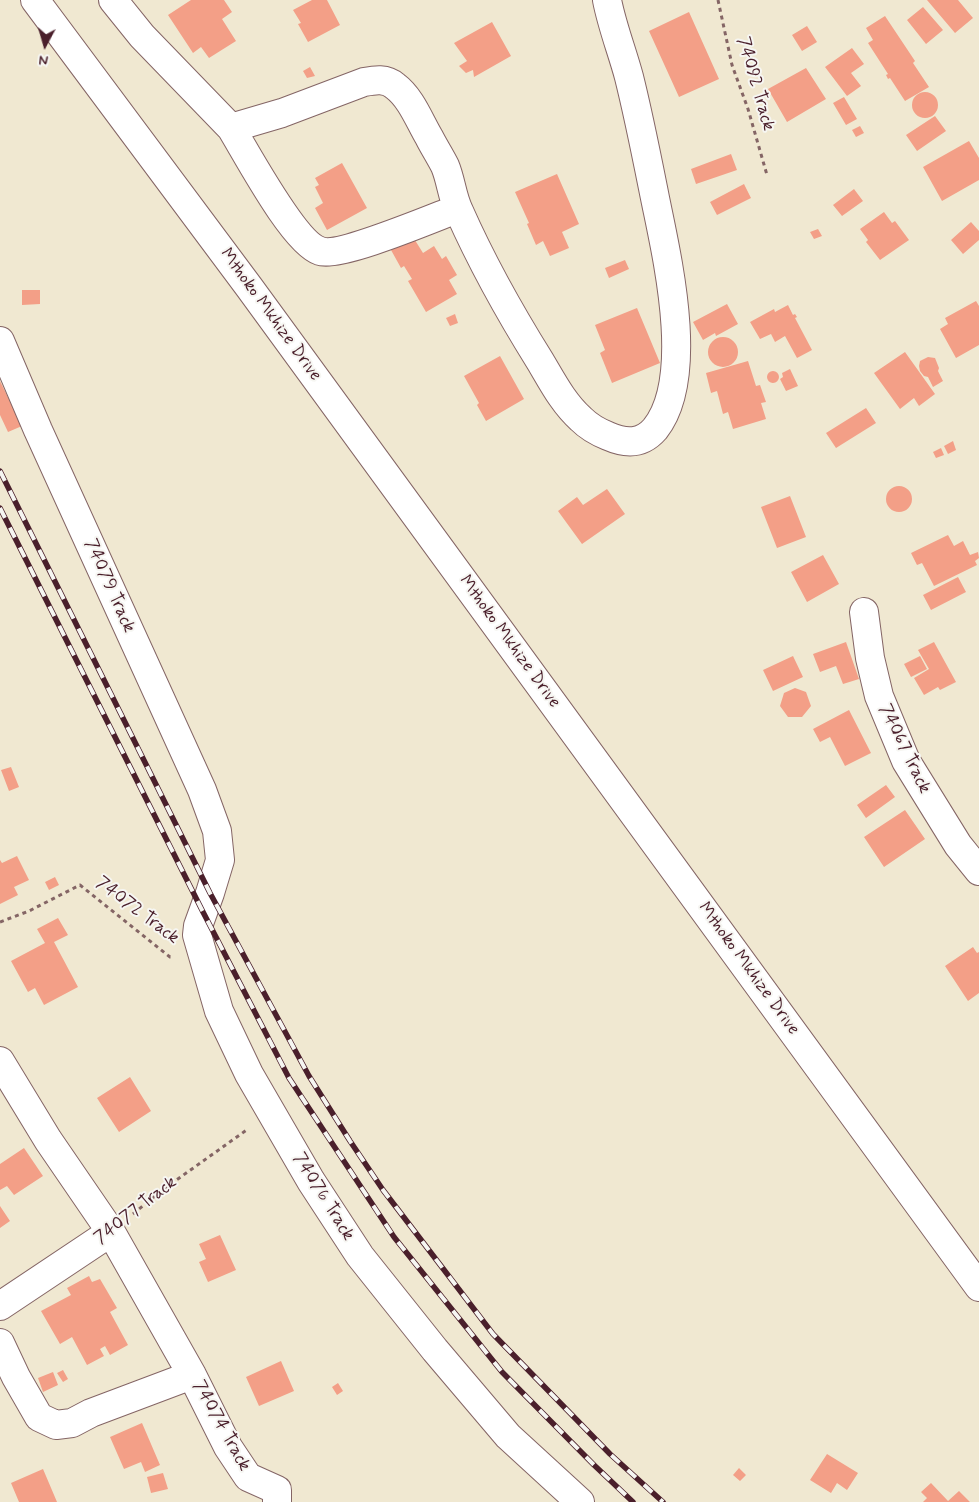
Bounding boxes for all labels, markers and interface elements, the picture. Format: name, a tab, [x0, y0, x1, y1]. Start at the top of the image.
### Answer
north arrow	[20, 20, 70, 70]
street label: 74092 Track	[731, 34, 779, 134]
text: N	[38, 50, 49, 69]
street label: Mthoko Mkhize Drive	[215, 244, 325, 386]
street label: 74079 Track	[79, 536, 139, 636]
street label: Mthoko Mkhize Drive	[454, 571, 564, 713]
street label: 74067 Track	[873, 701, 935, 797]
street label: 74072 Track	[91, 873, 183, 949]
street label: Mthoko Mkhize Drive	[693, 898, 803, 1040]
street label: 74076 Track	[288, 1149, 358, 1245]
street label: 74077 Track	[91, 1172, 181, 1250]
street label: 74074 Track	[187, 1377, 255, 1475]

